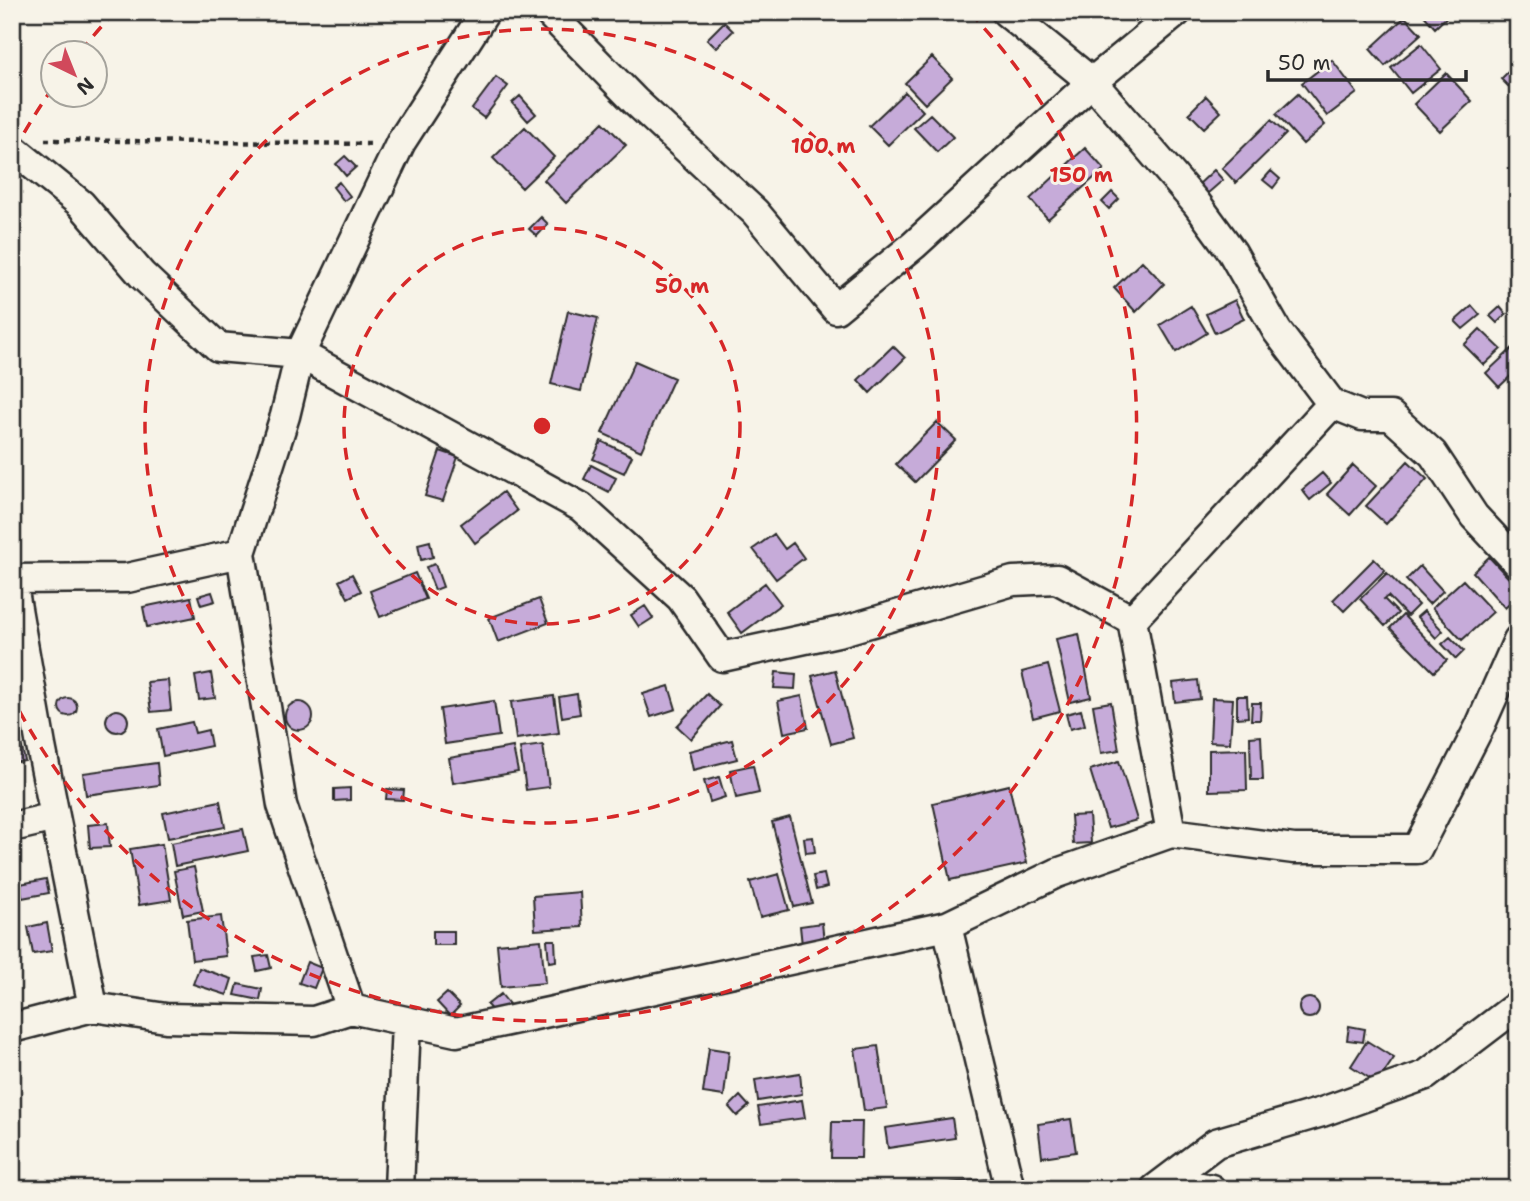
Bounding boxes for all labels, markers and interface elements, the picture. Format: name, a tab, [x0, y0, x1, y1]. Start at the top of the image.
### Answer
north arrow	[38, 38, 108, 108]
scale bar	[1268, 38, 1465, 82]
text: 50 m	[1278, 49, 1331, 77]
text: N	[71, 72, 99, 100]
text: 100 m	[791, 132, 855, 160]
text: 150 m	[1049, 161, 1113, 189]
text: 50 m	[655, 272, 709, 300]
centre of rings	[530, 414, 554, 438]

